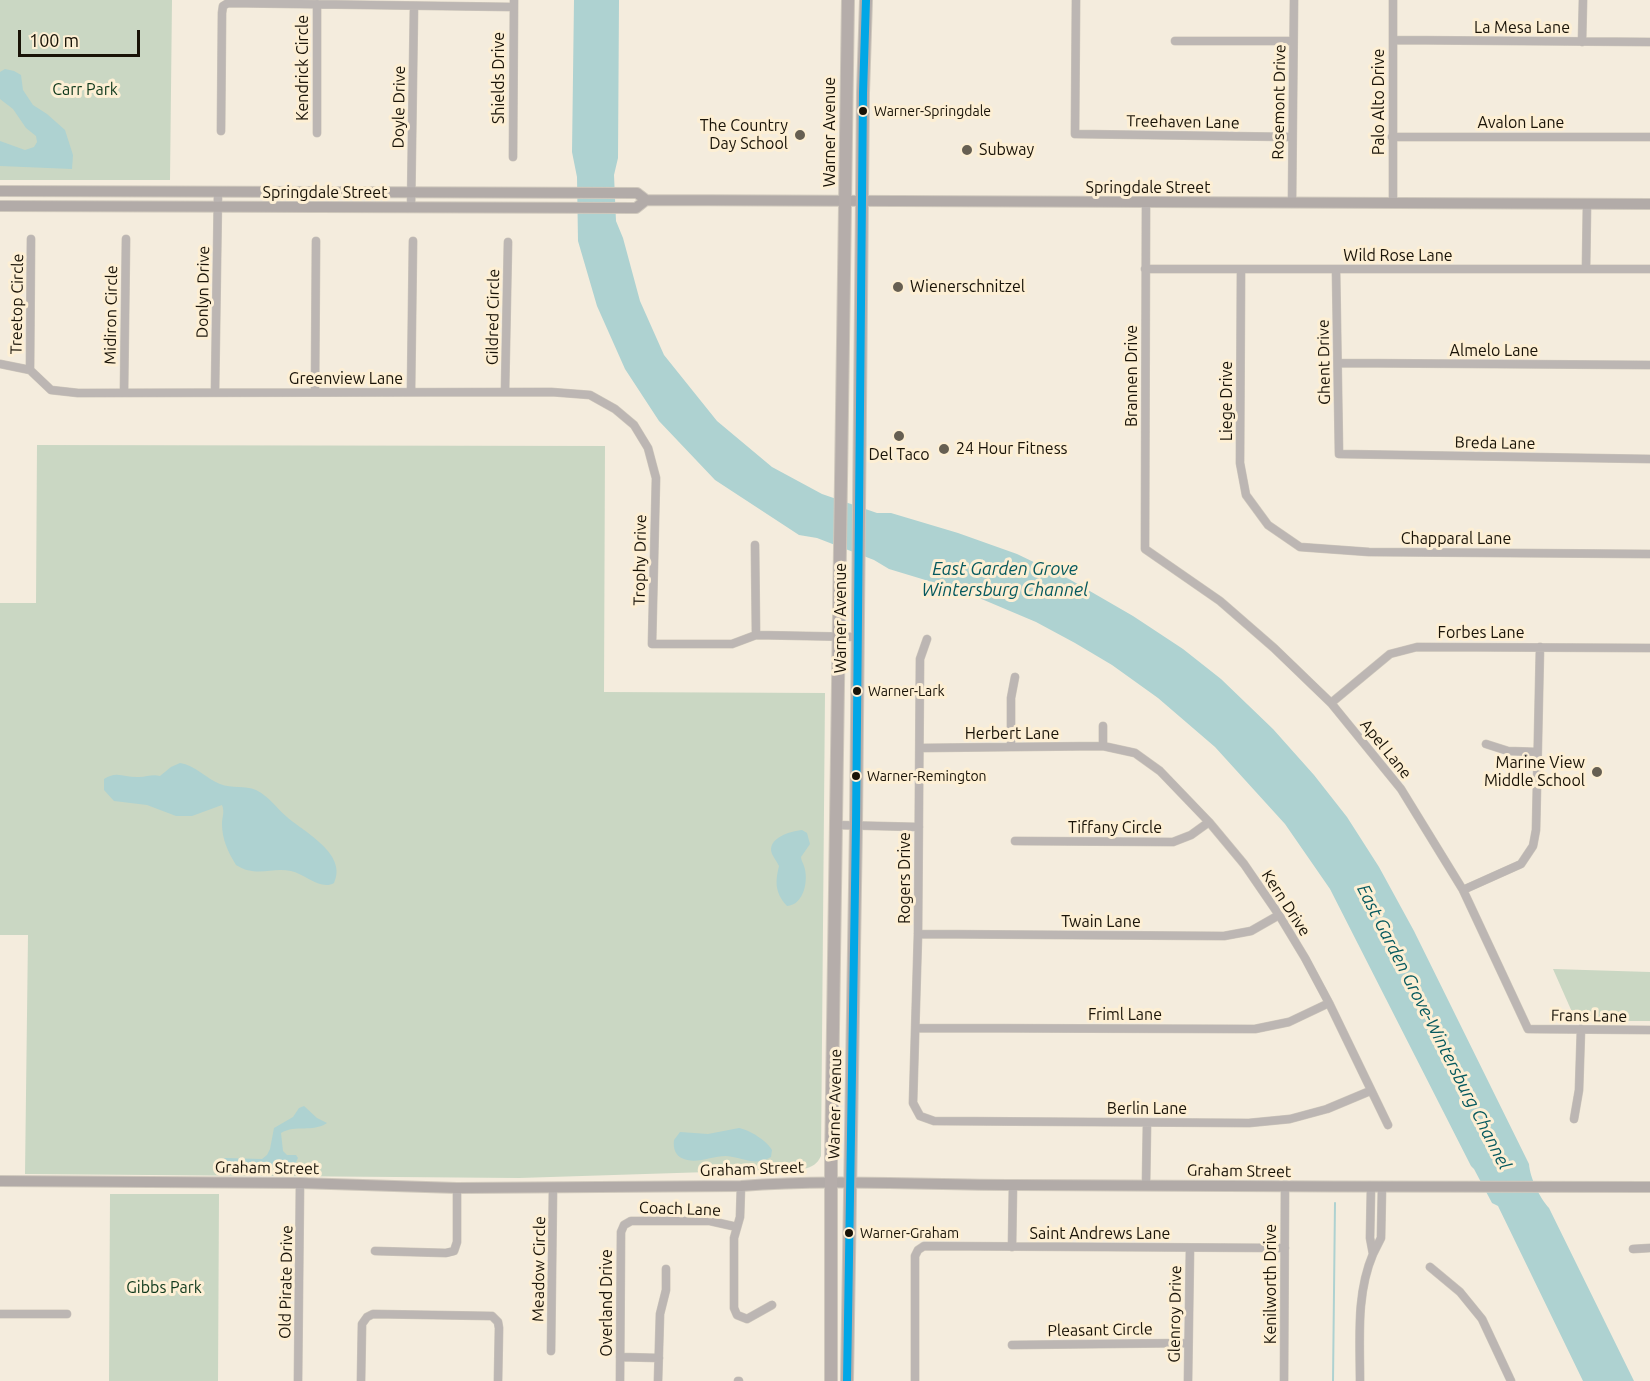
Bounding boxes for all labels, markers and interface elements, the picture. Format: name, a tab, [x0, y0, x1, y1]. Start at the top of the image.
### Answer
street label: Kendrick Circle	[293, 15, 313, 121]
scale bar	[21, 18, 142, 56]
street label: La Mesa Lane	[1474, 18, 1570, 38]
text: 100 m	[29, 30, 79, 50]
street label: Shields Drive	[489, 32, 509, 124]
street label: Rosemont Drive	[1268, 44, 1290, 160]
street label: Palo Alto Drive	[1369, 49, 1389, 155]
street label: Doyle Drive	[389, 65, 409, 149]
street label: Warner Avenue	[820, 77, 840, 187]
park label: Carr Park	[52, 80, 118, 100]
place label: Warner-Springdale	[874, 103, 991, 119]
marker: Warner-Springdale	[857, 105, 869, 117]
street label: Treehaven Lane	[1126, 111, 1240, 133]
street label: Avalon Lane	[1478, 113, 1564, 133]
place label: The Country Day School	[700, 116, 788, 154]
marker: The Country Day School	[793, 128, 807, 142]
place label: Subway	[979, 140, 1034, 160]
marker: Subway	[960, 143, 974, 157]
street label: Springdale Street	[1086, 178, 1210, 198]
street label: Springdale Street	[263, 183, 387, 203]
street label: Donlyn Drive	[193, 246, 213, 338]
street label: Wild Rose Lane	[1343, 246, 1453, 266]
street label: Treetop Circle	[7, 253, 27, 355]
street label: Midiron Circle	[101, 265, 121, 365]
street label: Gildred Circle	[483, 269, 503, 365]
place label: Wienerschnitzel	[910, 277, 1025, 297]
marker: Wienerschnitzel	[891, 280, 905, 294]
street label: Ghent Drive	[1314, 319, 1334, 405]
street label: Brannen Drive	[1122, 325, 1142, 427]
street label: Almelo Lane	[1450, 341, 1538, 361]
street label: Liege Drive	[1217, 361, 1237, 441]
street label: Greenview Lane	[289, 369, 403, 389]
marker: Del Taco	[892, 429, 906, 443]
street label: Breda Lane	[1455, 433, 1535, 453]
place label: 24 Hour Fitness	[956, 439, 1068, 459]
marker: 24 Hour Fitness	[937, 442, 951, 456]
place label: Del Taco	[868, 445, 930, 465]
street label: Trophy Drive	[630, 514, 650, 606]
street label: Chapparal Lane	[1401, 529, 1511, 549]
water label: East Garden Grove Wintersburg Channel	[922, 558, 1088, 600]
street label: Warner Avenue	[831, 563, 851, 673]
street label: Forbes Lane	[1438, 623, 1524, 643]
place label: Warner-Lark	[868, 683, 945, 699]
marker: Warner-Lark	[851, 685, 863, 697]
street label: Apel Lane	[1356, 715, 1416, 783]
street label: Herbert Lane	[965, 724, 1059, 744]
place label: Marine View Middle School	[1484, 753, 1585, 791]
marker: Marine View Middle School	[1590, 765, 1604, 779]
place label: Warner-Remington	[867, 768, 987, 784]
marker: Warner-Remington	[850, 770, 862, 782]
street label: Tiffany Circle	[1068, 818, 1162, 838]
street label: Rogers Drive	[895, 832, 915, 924]
street label: Kern Drive	[1258, 866, 1314, 940]
water label: East Garden Grove-Wintersburg Channel	[1352, 881, 1516, 1173]
street label: Twain Lane	[1061, 912, 1141, 932]
street label: Friml Lane	[1088, 1005, 1162, 1025]
street label: Frans Lane	[1551, 1006, 1627, 1026]
street label: Warner Avenue	[824, 1049, 846, 1159]
street label: Berlin Lane	[1107, 1099, 1187, 1119]
street label: Graham Street	[215, 1157, 319, 1179]
street label: Graham Street	[700, 1158, 804, 1180]
street label: Graham Street	[1187, 1160, 1291, 1182]
street label: Coach Lane	[639, 1198, 721, 1220]
street label: Meadow Circle	[528, 1216, 550, 1322]
street label: Saint Andrews Lane	[1030, 1224, 1170, 1244]
street label: Kenilworth Drive	[1261, 1224, 1281, 1344]
street label: Old Pirate Drive	[275, 1225, 297, 1339]
place label: Warner-Graham	[860, 1225, 959, 1241]
marker: Warner-Graham	[843, 1227, 855, 1239]
street label: Overland Drive	[597, 1249, 617, 1357]
street label: Glenroy Drive	[1165, 1265, 1185, 1363]
park label: Gibbs Park	[126, 1278, 202, 1298]
street label: Pleasant Circle	[1047, 1319, 1153, 1341]

